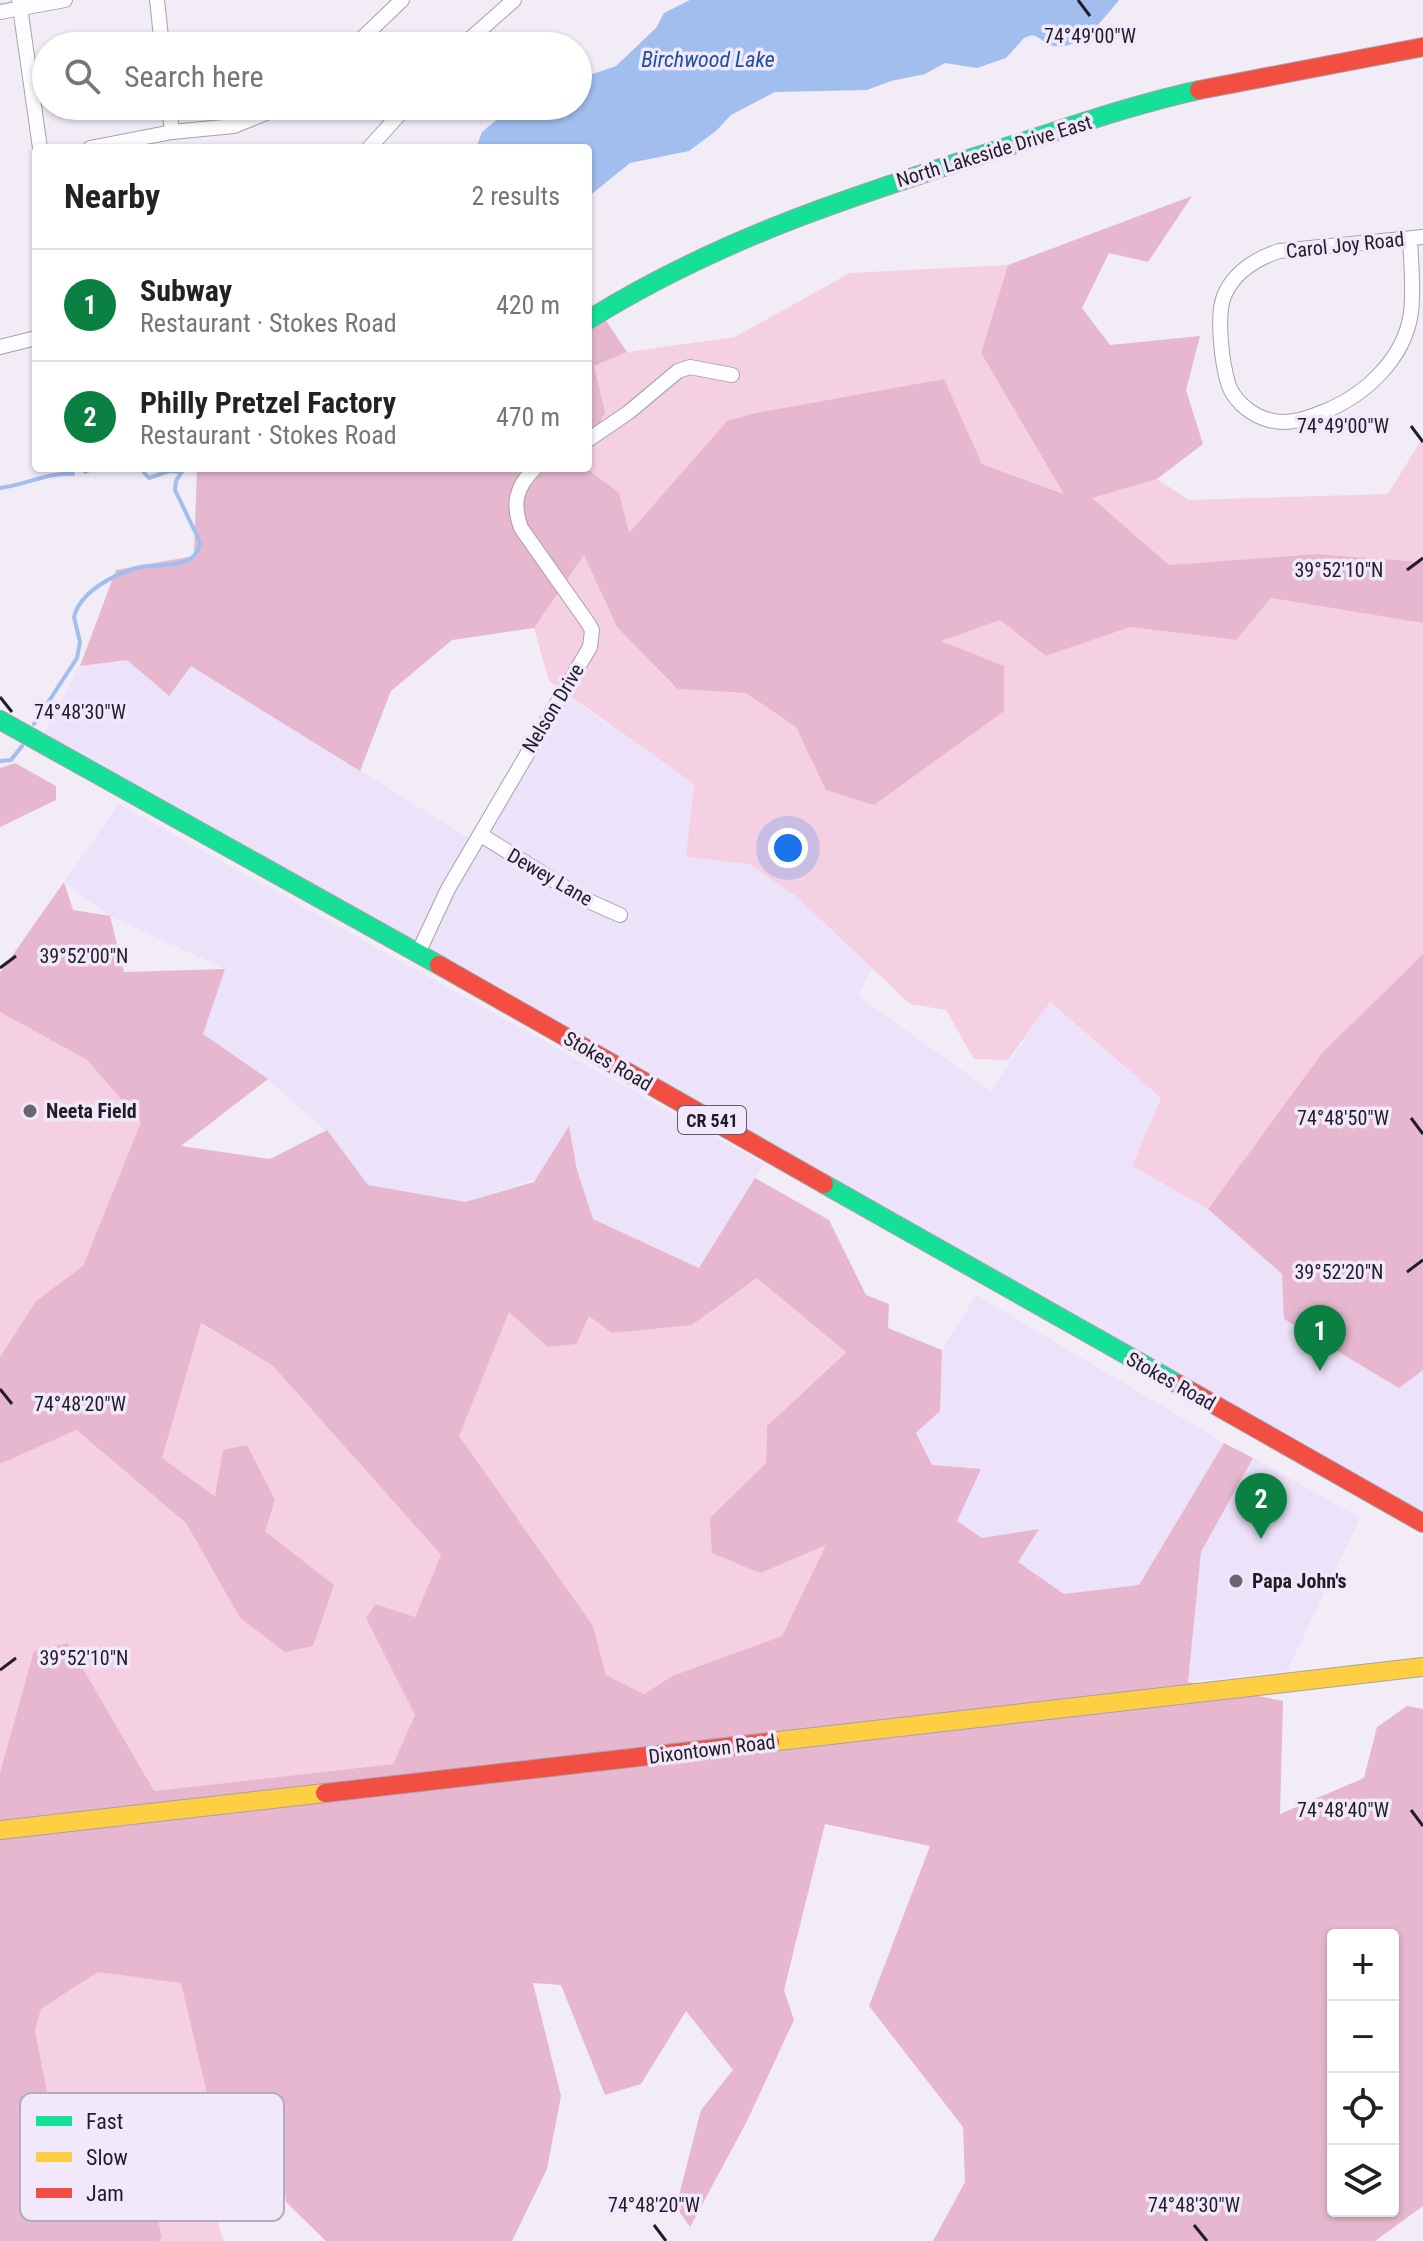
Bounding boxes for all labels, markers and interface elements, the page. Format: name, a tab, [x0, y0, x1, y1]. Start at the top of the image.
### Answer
text: 74°49'00"W	[1044, 24, 1136, 48]
search box	[32, 32, 592, 120]
water label: Birchwood Lake	[641, 47, 775, 72]
icon: search	[60, 54, 104, 98]
text: Search here	[124, 59, 264, 94]
street label: North Lakeside Drive East	[893, 110, 1095, 192]
text: Nearby	[64, 176, 160, 216]
text: 2 results	[471, 181, 560, 211]
street label: Carol Joy Road	[1285, 227, 1405, 263]
text: Subway	[140, 273, 232, 308]
text: 1	[83, 290, 97, 320]
text: 420 m	[496, 290, 560, 320]
text: Restaurant · Stokes Road	[140, 308, 397, 338]
text: Philly Pretzel Factory	[140, 385, 396, 420]
text: 2	[83, 402, 97, 432]
text: 470 m	[496, 402, 560, 432]
text: 74°49'00"W	[1297, 414, 1389, 438]
text: Restaurant · Stokes Road	[140, 420, 397, 450]
text: 39°52'10"N	[1294, 558, 1384, 582]
street label: Nelson Drive	[517, 659, 589, 757]
text: 74°48'30"W	[34, 700, 126, 724]
your location	[768, 828, 808, 868]
street label: Dewey Lane	[503, 843, 597, 911]
text: 39°52'00"N	[39, 944, 129, 968]
street label: Stokes Road	[559, 1026, 657, 1096]
place label: Neeta Field	[46, 1099, 137, 1123]
marker: Neeta Field	[21, 1102, 39, 1120]
road number: CR 541	[678, 1106, 746, 1134]
text: 74°48'50"W	[1297, 1106, 1389, 1130]
text: 39°52'20"N	[1294, 1260, 1384, 1284]
pin: 1	[1294, 1305, 1346, 1371]
street label: Stokes Road	[1122, 1347, 1220, 1415]
text: 74°48'20"W	[34, 1392, 126, 1416]
pin: 2	[1235, 1473, 1287, 1539]
place label: Papa John's	[1252, 1569, 1347, 1593]
marker: Papa John's	[1227, 1572, 1245, 1590]
text: 39°52'10"N	[39, 1646, 129, 1670]
street label: Dixontown Road	[647, 1729, 777, 1769]
text: 74°48'40"W	[1297, 1798, 1389, 1822]
map controls	[1327, 1929, 1399, 2217]
button: +	[1327, 1929, 1399, 2001]
button: −	[1327, 2001, 1399, 2073]
button: locate	[1327, 2073, 1399, 2145]
legend	[20, 2093, 284, 2221]
text: Fast	[86, 2109, 123, 2134]
text: Slow	[86, 2145, 128, 2170]
button: layers	[1327, 2145, 1399, 2217]
text: Jam	[86, 2181, 124, 2206]
text: 74°48'20"W	[608, 2193, 700, 2217]
text: 74°48'30"W	[1148, 2193, 1240, 2217]

